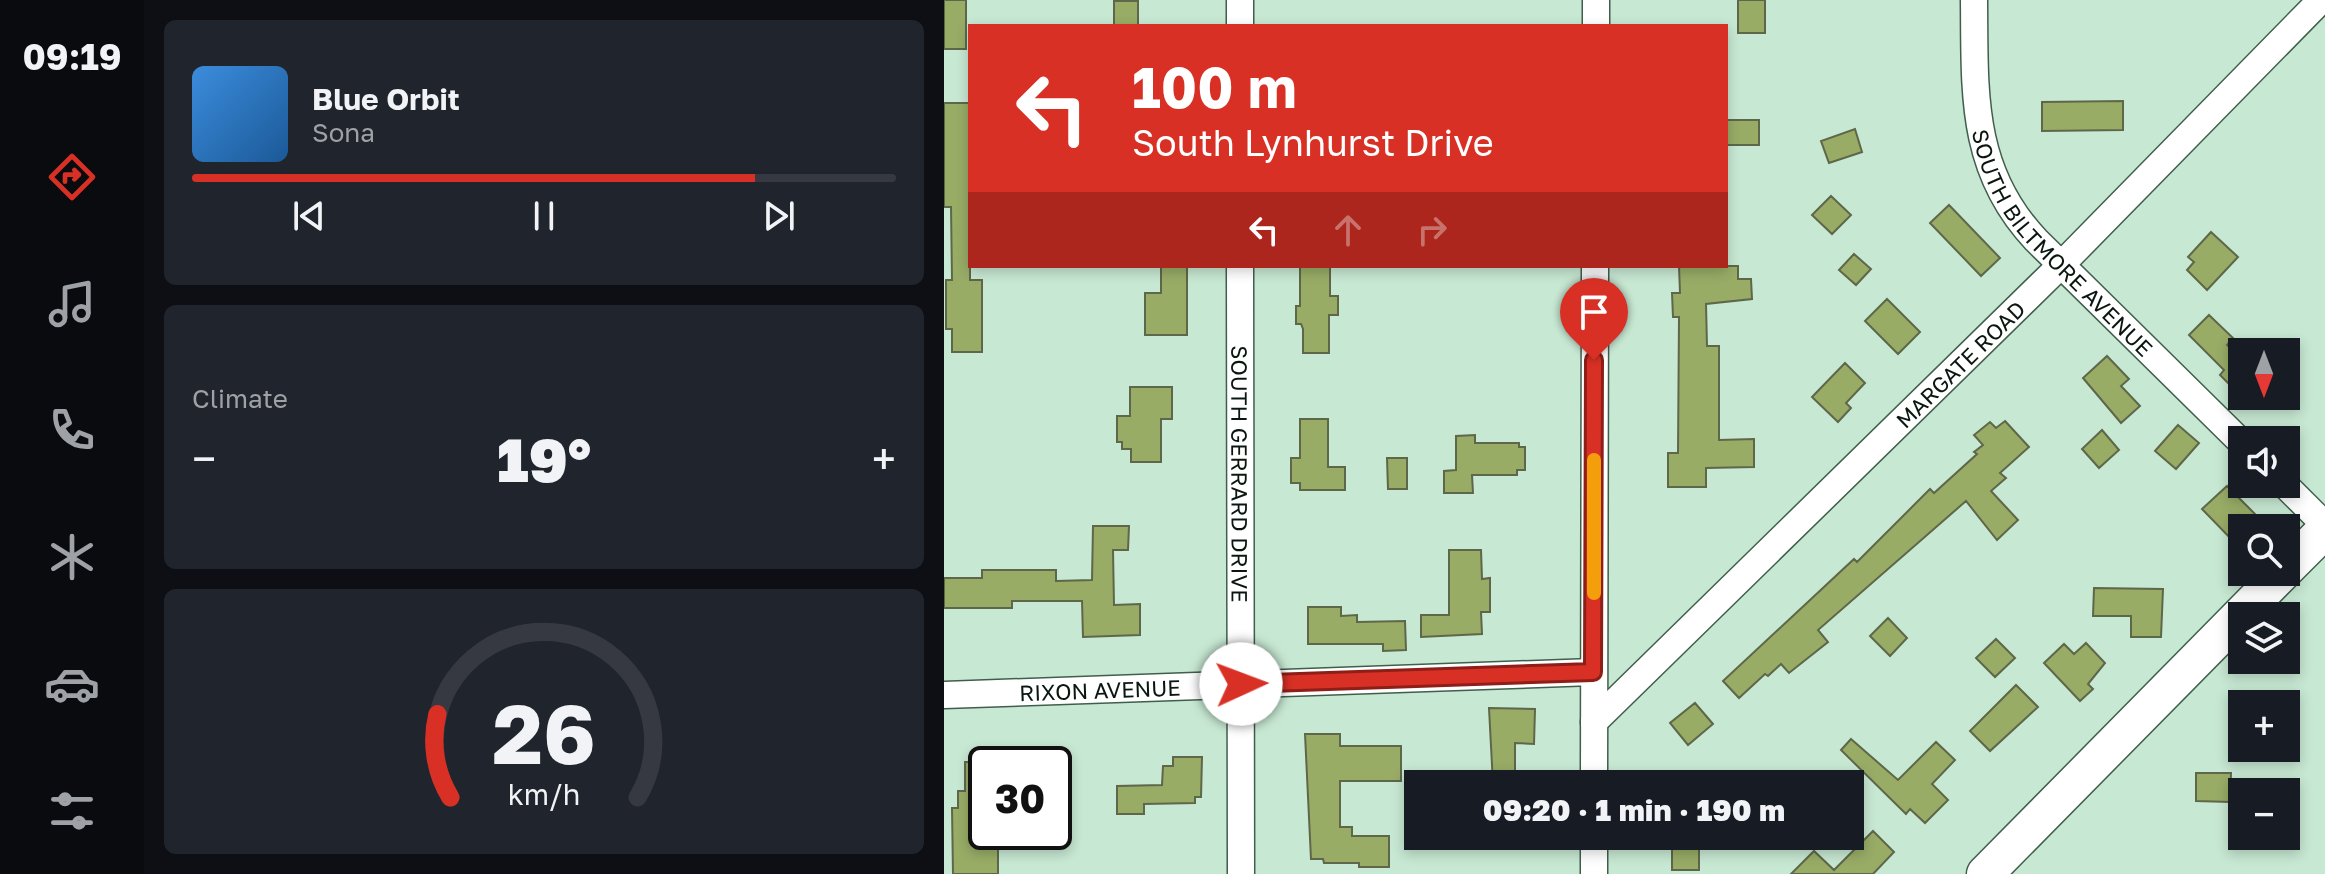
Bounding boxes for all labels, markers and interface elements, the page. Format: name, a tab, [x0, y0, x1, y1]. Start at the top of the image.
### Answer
text: 09:19	[22, 35, 122, 78]
text: 100 m	[1132, 53, 1297, 120]
icon: left	[1000, 56, 1104, 160]
text: Blue Orbit	[312, 81, 460, 117]
text: Sona	[312, 117, 375, 148]
text: South Lynhurst Drive	[1132, 121, 1494, 164]
street label: SOUTH BILTMORE AVENUE	[1967, 127, 2159, 361]
icon: directions	[44, 149, 100, 205]
icon: previous	[287, 194, 331, 238]
icon: pause	[522, 194, 566, 238]
icon: next	[757, 194, 801, 238]
icon: left	[1242, 208, 1286, 252]
icon: ahead	[1326, 208, 1370, 252]
icon: right	[1410, 208, 1454, 252]
icon: music	[44, 276, 100, 332]
pin	[1560, 278, 1628, 360]
icon: arrive	[1572, 290, 1616, 334]
street label: MARGATE ROAD	[1890, 295, 2030, 433]
north arrow	[2228, 338, 2300, 410]
map controls	[2228, 338, 2300, 850]
street label: SOUTH GERRARD DRIVE	[1227, 345, 1254, 603]
text: Climate	[192, 383, 288, 414]
icon: phone	[44, 402, 100, 458]
text: 19°	[497, 423, 591, 495]
button: sound	[2228, 426, 2300, 498]
text: −	[192, 432, 216, 485]
text: +	[872, 432, 896, 485]
button: search	[2228, 514, 2300, 586]
icon: climate	[44, 529, 100, 585]
button: layers	[2228, 602, 2300, 674]
position arrow	[1199, 642, 1283, 726]
icon: car	[44, 656, 100, 712]
street label: RIXON AVENUE	[1019, 673, 1181, 706]
text: 26	[492, 681, 596, 781]
button: +	[2228, 690, 2300, 762]
speed limit sign: 30	[968, 746, 1072, 850]
text: km/h	[508, 777, 580, 811]
button: −	[2228, 778, 2300, 850]
icon: filters	[44, 783, 100, 839]
text: 09:20 · 1 min · 190 m	[1483, 792, 1785, 828]

